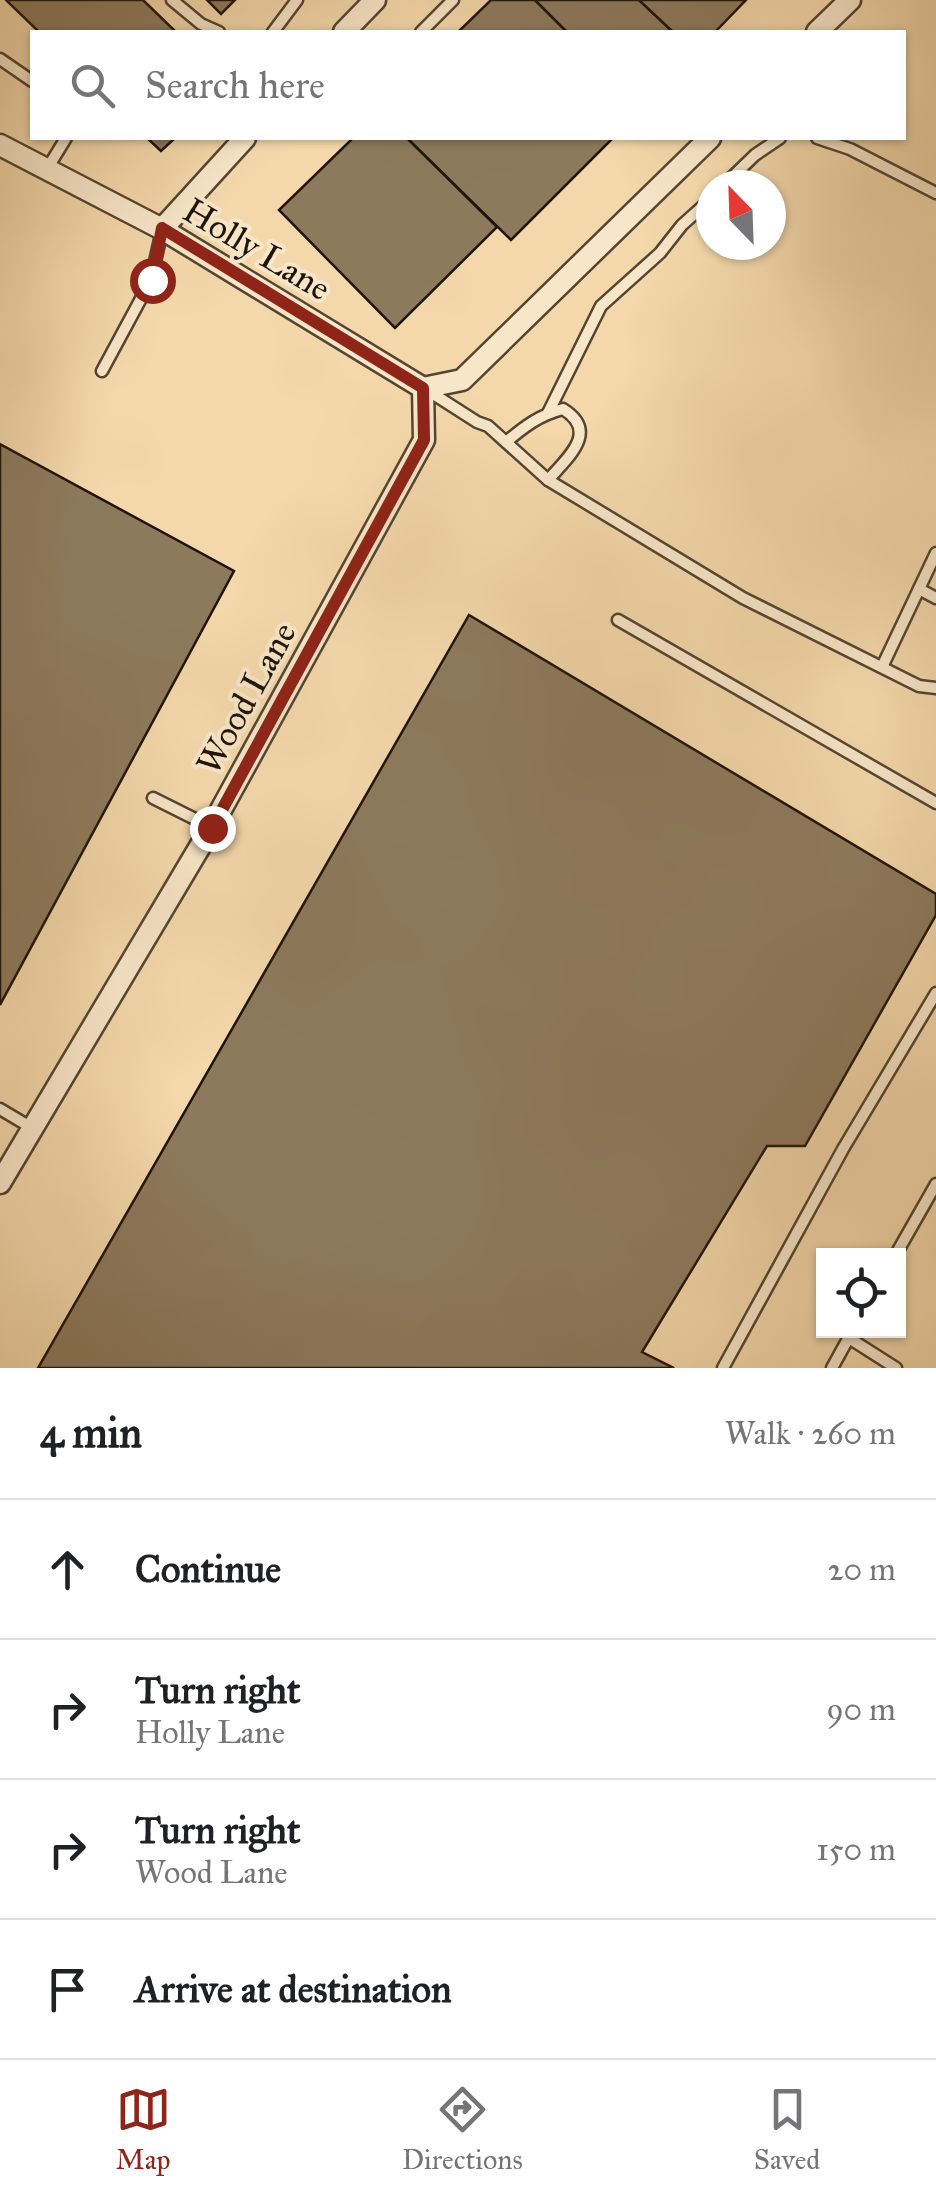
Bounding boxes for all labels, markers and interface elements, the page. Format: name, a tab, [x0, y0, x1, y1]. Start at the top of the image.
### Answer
search box	[30, 30, 906, 140]
icon: search	[65, 58, 120, 113]
text: Search here	[145, 62, 325, 108]
north arrow	[696, 170, 786, 260]
street label: Holly Lane	[175, 189, 338, 310]
route start	[130, 258, 176, 304]
street label: Wood Lane	[187, 615, 306, 782]
route end	[190, 806, 236, 852]
map controls	[816, 1248, 906, 1338]
button: locate	[816, 1248, 906, 1338]
text: 4 min	[40, 1407, 142, 1459]
text: Walk · 260 m	[725, 1414, 896, 1453]
icon: ahead	[40, 1542, 95, 1597]
text: Continue	[135, 1546, 281, 1592]
text: 20 m	[828, 1550, 896, 1589]
text: Turn right	[135, 1667, 301, 1713]
icon: right	[40, 1682, 95, 1737]
text: 90 m	[826, 1690, 896, 1729]
text: Holly Lane	[135, 1713, 285, 1752]
text: Turn right	[135, 1807, 301, 1853]
icon: right	[40, 1822, 95, 1877]
text: 150 m	[816, 1830, 896, 1869]
text: Wood Lane	[135, 1853, 288, 1892]
icon: arrive	[40, 1962, 95, 2017]
text: Arrive at destination	[135, 1966, 452, 2012]
tab: Map	[116, 2082, 171, 2177]
tab: Directions	[402, 2082, 523, 2177]
tab: Saved	[754, 2082, 820, 2177]

